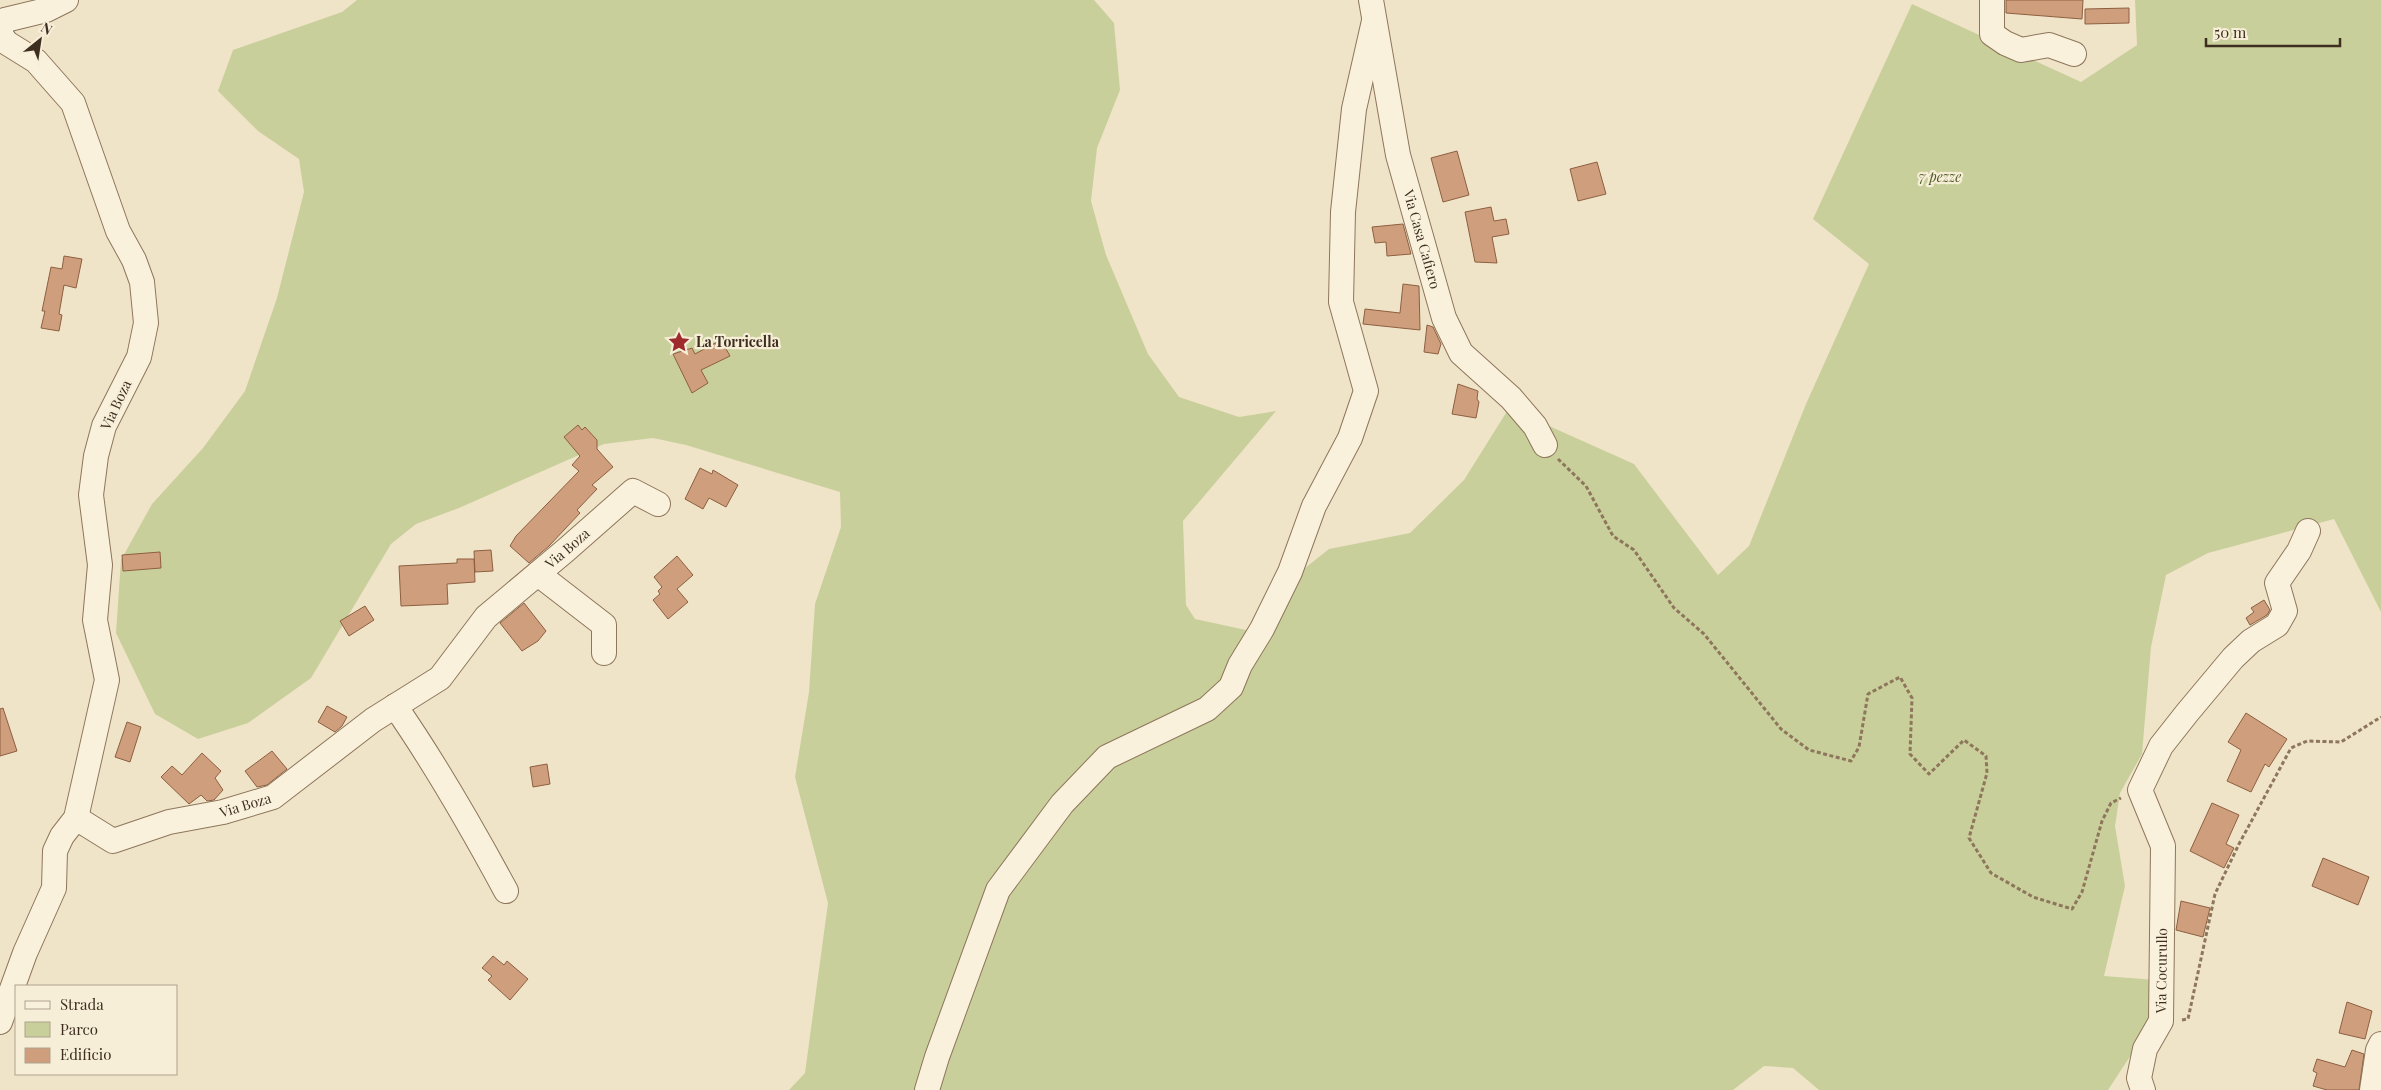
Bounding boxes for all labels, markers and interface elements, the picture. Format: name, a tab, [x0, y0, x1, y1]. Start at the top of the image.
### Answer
north arrow	[15, 15, 65, 65]
scale bar	[2206, 15, 2340, 47]
text: N	[38, 18, 56, 39]
text: 50 m	[2214, 22, 2247, 42]
park label: 7 pezze	[1919, 167, 1961, 186]
street label: Via Casa Cafiero	[1399, 187, 1445, 291]
place icon: La Torricella	[666, 329, 692, 355]
place label: La Torricella	[696, 332, 780, 351]
street label: Via Boza	[95, 377, 135, 434]
street label: Via Boza	[540, 524, 593, 573]
street label: Via Boza	[216, 788, 273, 822]
street label: Via Cocurullo	[2151, 928, 2171, 1014]
legend	[15, 985, 178, 1075]
text: Strada	[60, 994, 104, 1014]
text: Parco	[60, 1019, 98, 1039]
text: Edificio	[60, 1044, 111, 1064]

